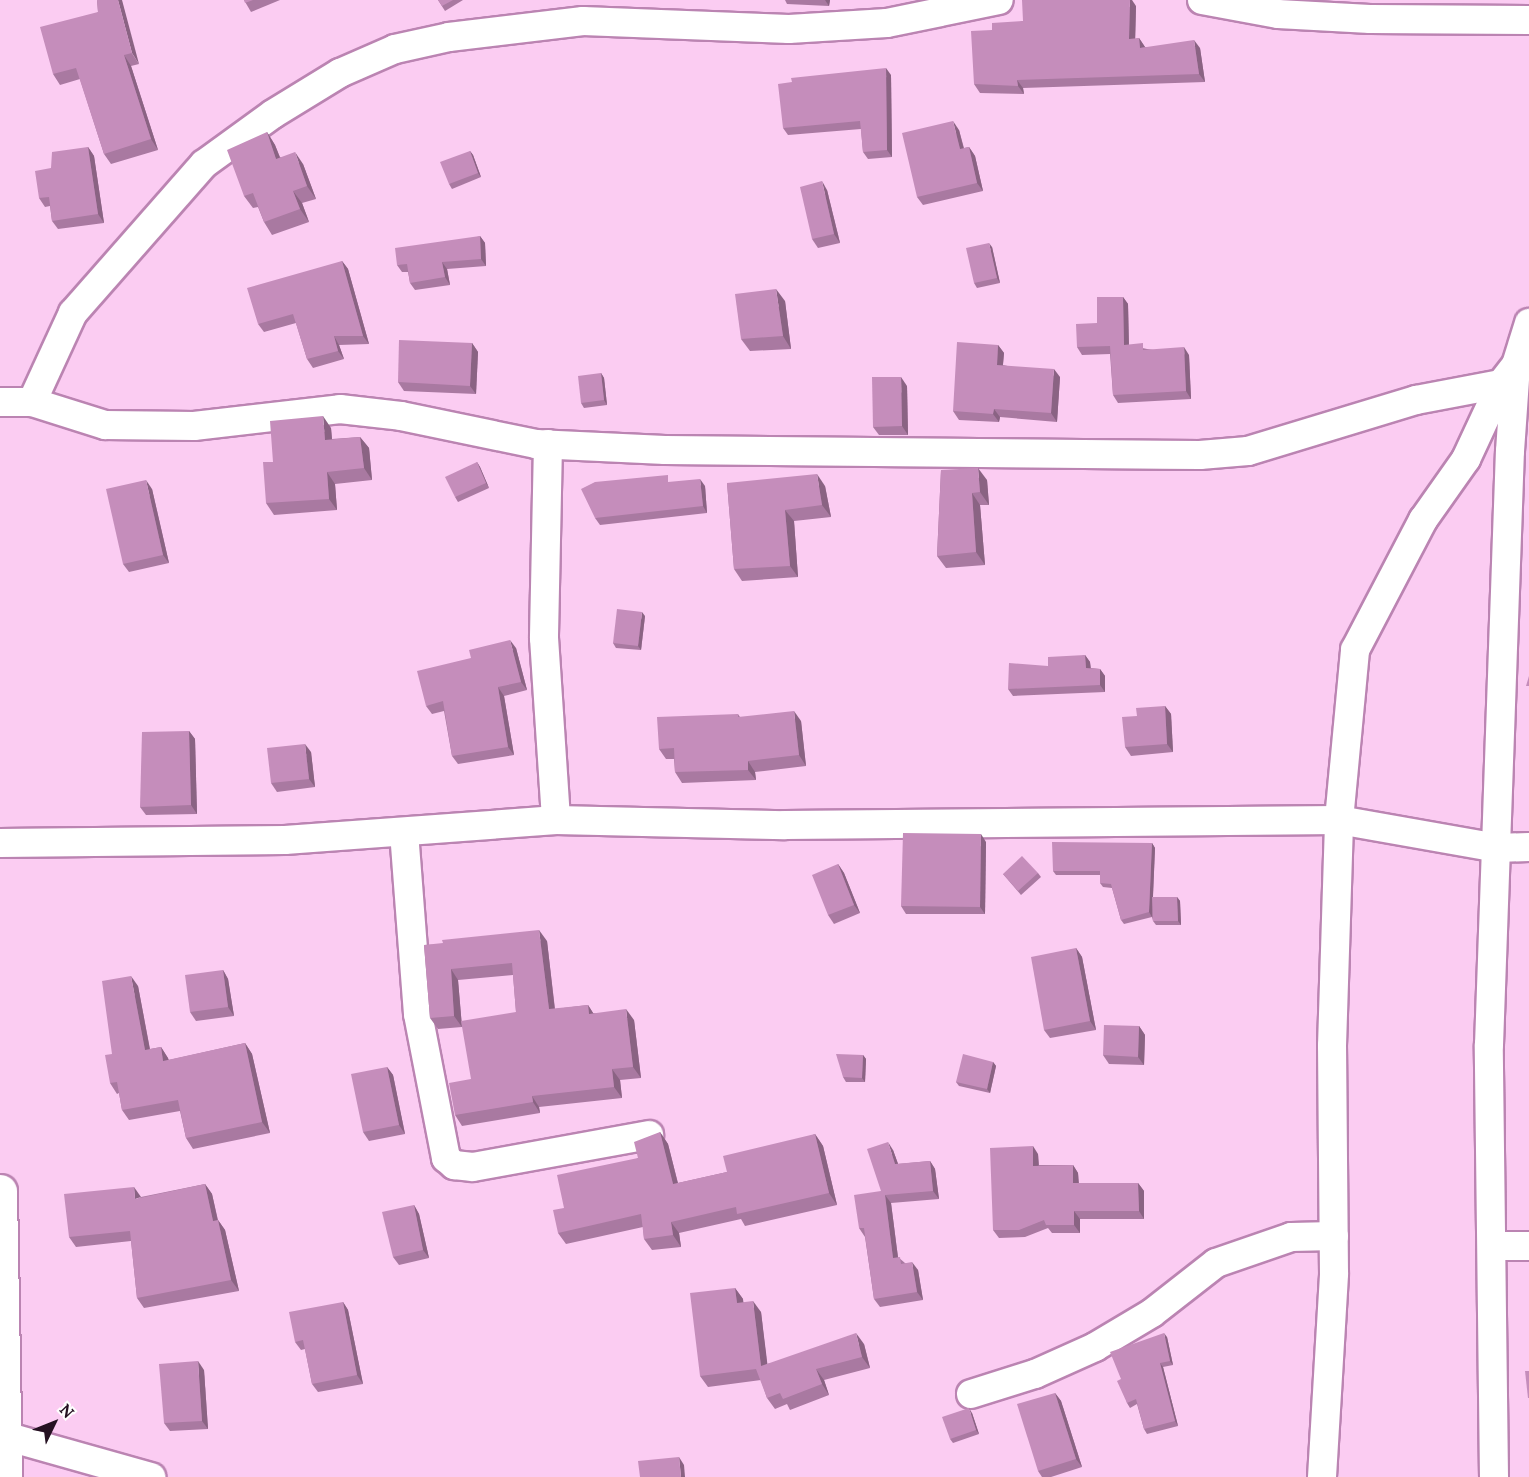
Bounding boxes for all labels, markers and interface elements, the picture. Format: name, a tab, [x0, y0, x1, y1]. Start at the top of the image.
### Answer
north arrow	[24, 1393, 84, 1453]
text: N	[56, 1399, 79, 1422]

